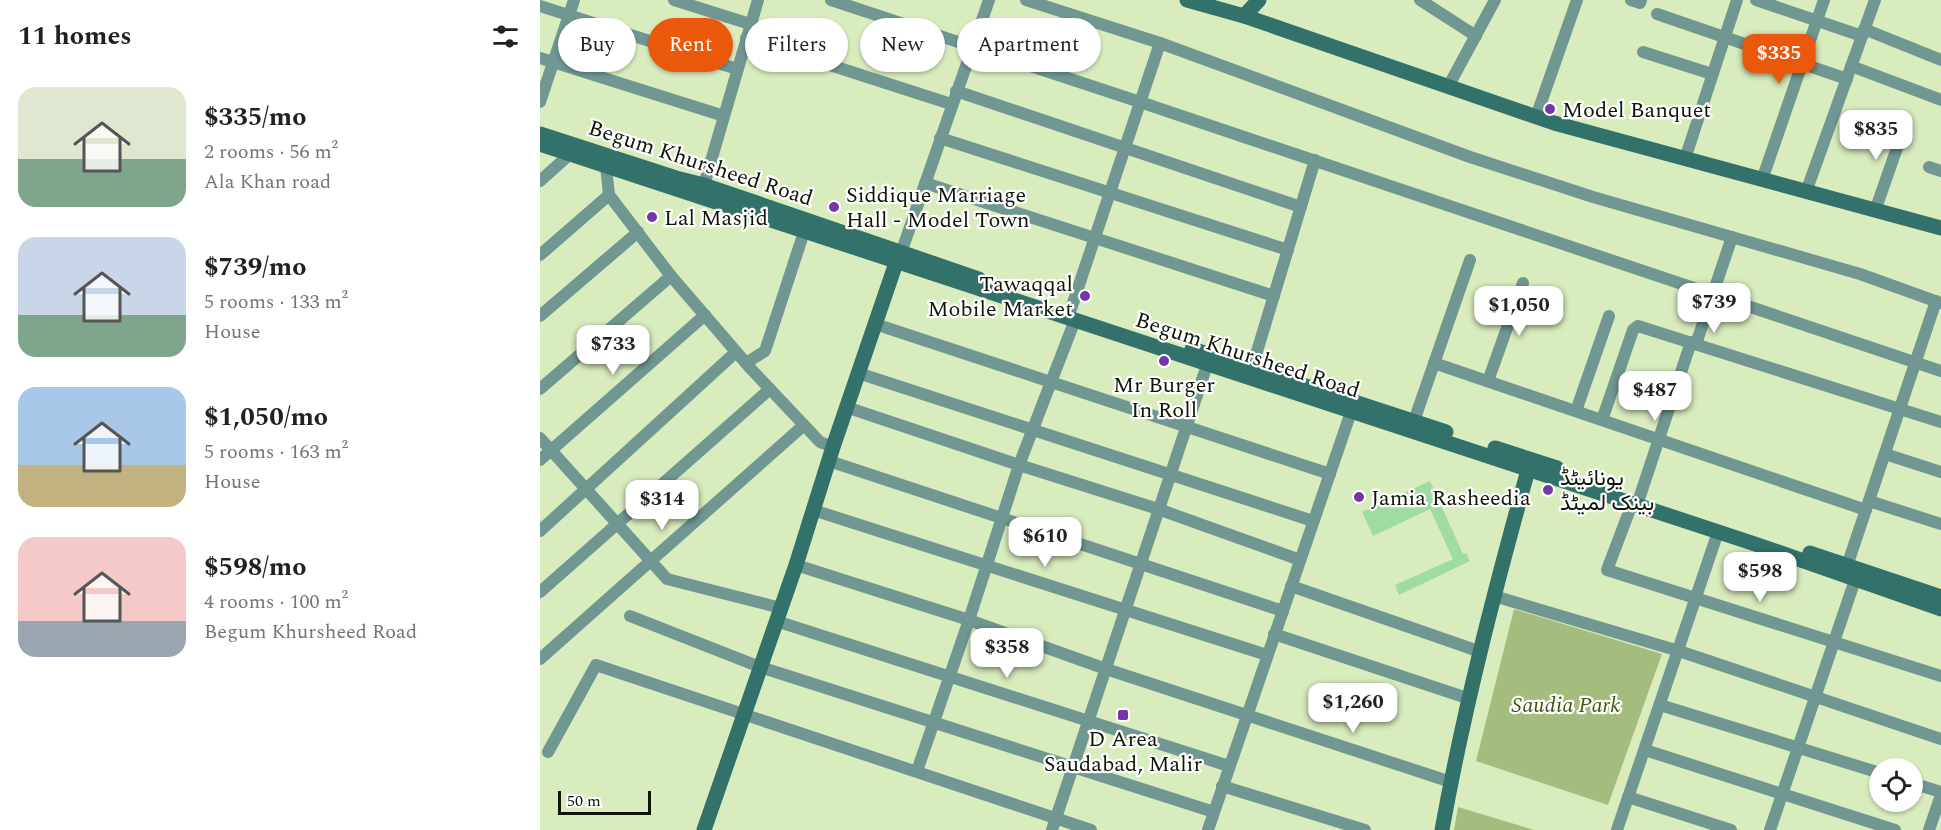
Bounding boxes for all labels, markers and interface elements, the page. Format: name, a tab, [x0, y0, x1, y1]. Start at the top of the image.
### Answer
text: 11 homes	[18, 16, 132, 56]
chip: Buy	[558, 18, 636, 72]
chip: Rent	[648, 18, 733, 72]
chip: Filters	[745, 18, 848, 72]
chip: New	[860, 18, 945, 72]
chip: Apartment	[957, 18, 1101, 72]
icon: filters	[489, 20, 522, 53]
pin: $335	[1743, 34, 1815, 85]
text: $335	[1757, 38, 1801, 68]
place label: Model Banquet	[1562, 94, 1711, 127]
text: $335/mo	[204, 97, 307, 137]
marker: Model Banquet	[1543, 102, 1557, 116]
pin: $835	[1840, 110, 1912, 161]
icon: home	[66, 111, 138, 183]
street label: Begum Khursheed Road	[584, 112, 817, 215]
text: $835	[1854, 114, 1898, 144]
text: 2 rooms · 56 m²	[204, 137, 338, 167]
text: Ala Khan road	[204, 167, 331, 197]
place label: Siddique Marriage Hall - Model Town	[846, 179, 1030, 237]
marker: Siddique Marriage Hall - Model Town	[827, 200, 841, 214]
place label: Lal Masjid	[664, 202, 768, 235]
marker: Lal Masjid	[645, 210, 659, 224]
text: $739/mo	[204, 247, 307, 287]
icon: home	[66, 261, 138, 333]
place label: Tawaqqal Mobile Market	[927, 268, 1073, 326]
pin: $739	[1678, 283, 1750, 334]
pin: $1,050	[1470, 286, 1568, 337]
text: 5 rooms · 133 m²	[204, 287, 348, 317]
text: $739	[1692, 287, 1736, 317]
marker: Tawaqqal Mobile Market	[1078, 289, 1092, 303]
text: $1,050	[1488, 290, 1550, 320]
street label: Begum Khursheed Road	[1131, 304, 1364, 407]
text: House	[204, 317, 261, 347]
pin: $733	[577, 325, 649, 376]
text: $733	[591, 329, 635, 359]
marker: Mr Burger In Roll	[1157, 354, 1171, 368]
place label: Mr Burger In Roll	[1113, 369, 1215, 427]
pin: $487	[1619, 371, 1691, 422]
text: $487	[1633, 375, 1677, 405]
text: $1,050/mo	[204, 397, 328, 437]
icon: home	[66, 411, 138, 483]
text: 5 rooms · 163 m²	[204, 437, 348, 467]
place label: یونائیٹڈ بینک لمیٹڈ	[1560, 462, 1654, 520]
text: House	[204, 467, 261, 497]
pin: $314	[626, 480, 698, 531]
place label: Jamia Rasheedia	[1371, 482, 1531, 515]
marker: یونائیٹڈ بینک لمیٹڈ	[1541, 483, 1555, 497]
text: $314	[640, 484, 684, 514]
marker: Jamia Rasheedia	[1352, 490, 1366, 504]
pin: $610	[1009, 517, 1081, 568]
text: $610	[1023, 521, 1067, 551]
text: $598/mo	[204, 547, 307, 587]
pin: $598	[1724, 552, 1796, 603]
text: $598	[1738, 556, 1782, 586]
icon: home	[66, 561, 138, 633]
text: 4 rooms · 100 m²	[204, 587, 348, 617]
text: Begum Khursheed Road	[204, 617, 417, 647]
pin: $358	[971, 628, 1043, 679]
text: $358	[985, 632, 1029, 662]
pin: $1,260	[1304, 683, 1402, 734]
text: $1,260	[1322, 687, 1384, 717]
park label: Saudia Park	[1512, 689, 1620, 722]
marker: D Area Saudabad, Malir	[1116, 708, 1130, 722]
place label: D Area Saudabad, Malir	[1044, 723, 1203, 781]
map controls	[1869, 758, 1923, 812]
button: locate	[1869, 758, 1923, 812]
scale bar	[558, 788, 651, 816]
text: 50 m	[567, 789, 601, 813]

